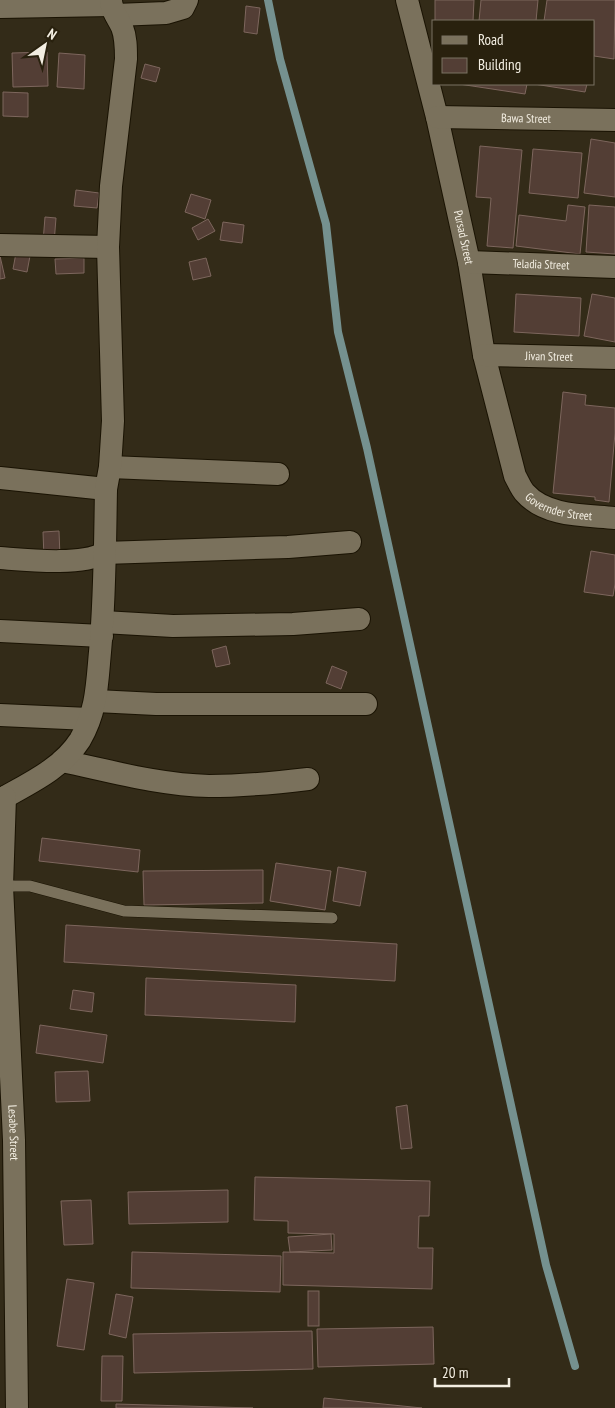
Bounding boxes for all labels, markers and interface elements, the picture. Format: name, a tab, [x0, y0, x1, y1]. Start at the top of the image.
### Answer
north arrow	[20, 20, 70, 70]
legend	[432, 20, 595, 85]
text: N	[44, 24, 60, 44]
text: Road	[478, 30, 504, 49]
text: Building	[478, 55, 521, 74]
street label: Bawa Street	[501, 110, 552, 126]
street label: Pursad Street	[451, 209, 477, 266]
street label: Teladia Street	[512, 255, 570, 272]
street label: Jivan Street	[524, 348, 574, 364]
street label: Governder Street	[522, 489, 593, 523]
street label: Lesabe Street	[5, 1104, 22, 1161]
scale bar	[435, 1356, 509, 1388]
text: 20 m	[442, 1363, 468, 1382]

